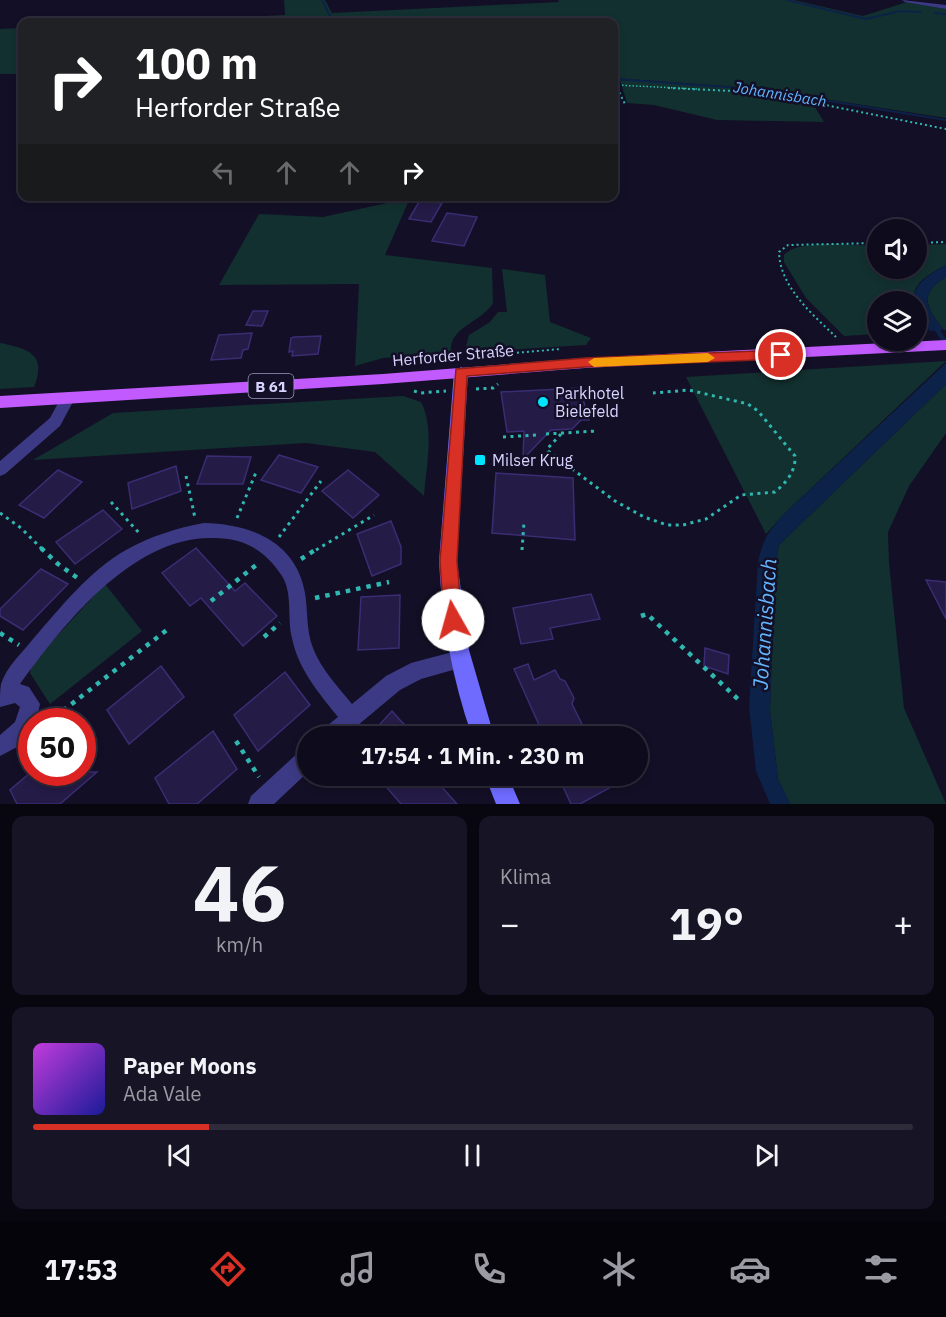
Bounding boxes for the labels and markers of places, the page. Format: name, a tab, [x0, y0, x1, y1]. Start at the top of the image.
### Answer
pin	[755, 329, 806, 380]
place label: Parkhotel Bielefeld	[555, 383, 624, 421]
marker: Parkhotel Bielefeld	[536, 395, 550, 409]
place label: Milser Krug	[492, 450, 574, 470]
marker: Milser Krug	[473, 453, 487, 467]

